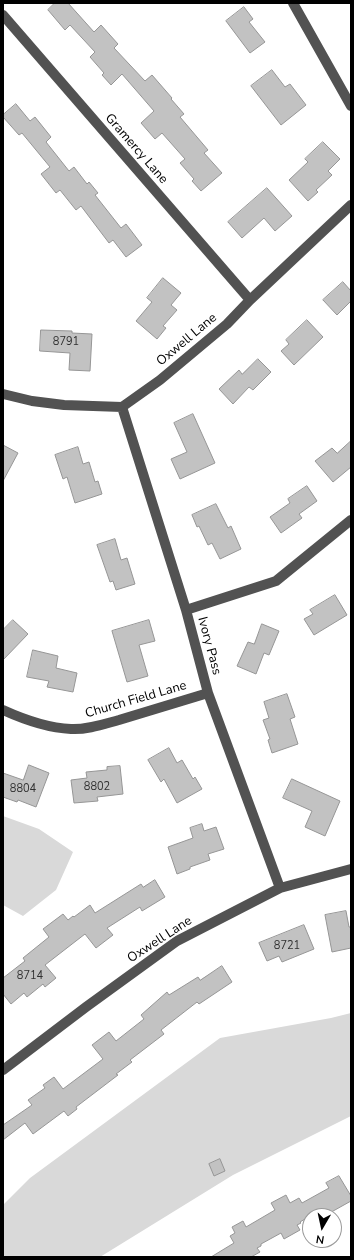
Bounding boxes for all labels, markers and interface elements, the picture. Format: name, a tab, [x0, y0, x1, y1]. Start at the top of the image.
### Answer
street label: Gramercy Lane	[101, 111, 171, 187]
street label: Oxwell Lane	[154, 310, 220, 370]
house number: 8791	[53, 335, 79, 349]
street label: Ivory Pass	[194, 615, 224, 677]
street label: Church Field Lane	[84, 678, 188, 722]
house number: 8802	[84, 780, 110, 794]
house number: 8804	[10, 782, 36, 796]
street label: Oxwell Lane	[125, 913, 195, 967]
house number: 8721	[274, 939, 300, 953]
house number: 8714	[17, 969, 43, 983]
north arrow	[302, 1208, 342, 1248]
text: N	[315, 1231, 325, 1247]

